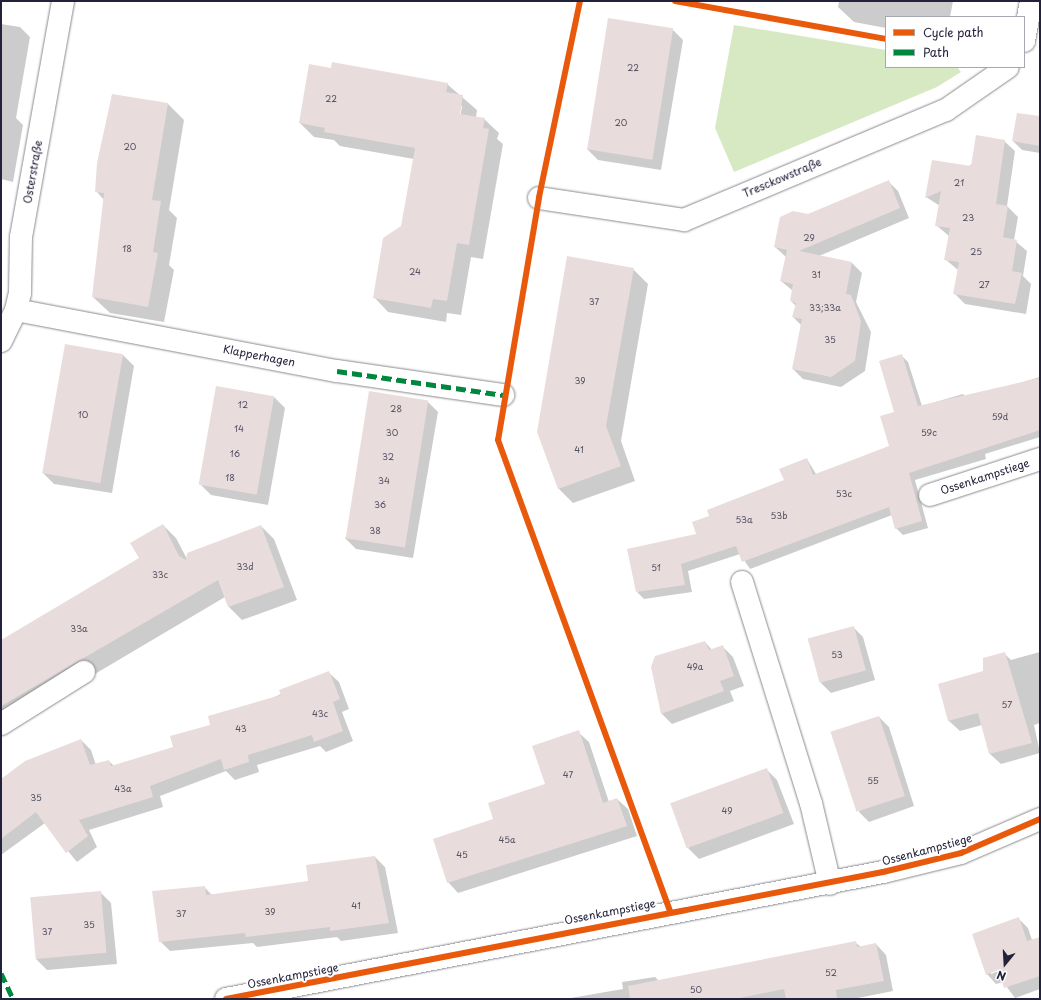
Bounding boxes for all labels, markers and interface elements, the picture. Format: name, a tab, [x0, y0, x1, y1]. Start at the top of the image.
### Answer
legend	[885, 16, 1025, 68]
text: Cycle path	[923, 23, 984, 41]
text: Path	[923, 43, 949, 61]
house number: 22	[627, 62, 639, 72]
house number: 22	[325, 93, 337, 103]
house number: 20	[615, 117, 627, 127]
street label: Osterstraße	[21, 139, 45, 205]
house number: 20	[124, 141, 136, 151]
street label: Tresckowstraße	[741, 155, 823, 201]
house number: 21	[954, 177, 964, 187]
house number: 23	[962, 212, 974, 222]
house number: 29	[803, 232, 815, 242]
house number: 18	[122, 243, 132, 253]
house number: 25	[970, 246, 982, 256]
house number: 24	[409, 266, 421, 276]
house number: 31	[811, 269, 821, 279]
house number: 27	[978, 279, 990, 289]
house number: 37	[589, 296, 599, 306]
house number: 33;33a	[809, 302, 841, 312]
house number: 35	[824, 334, 836, 344]
street label: Klapperhagen	[222, 343, 296, 369]
house number: 39	[574, 375, 586, 385]
house number: 12	[238, 399, 248, 409]
house number: 28	[390, 403, 402, 413]
house number: 10	[78, 409, 88, 419]
house number: 59d	[992, 411, 1008, 421]
house number: 14	[234, 423, 244, 433]
house number: 30	[386, 427, 398, 437]
house number: 59c	[921, 427, 937, 437]
house number: 41	[574, 444, 584, 454]
house number: 16	[230, 448, 240, 458]
house number: 32	[382, 451, 394, 461]
street label: Ossenkampstiege	[939, 456, 1031, 498]
house number: 18	[225, 472, 235, 482]
house number: 34	[378, 475, 390, 485]
house number: 53c	[836, 488, 852, 498]
house number: 36	[374, 499, 386, 509]
house number: 53b	[771, 510, 787, 520]
house number: 53a	[735, 514, 753, 524]
house number: 38	[369, 525, 381, 535]
house number: 33d	[236, 561, 254, 571]
house number: 51	[651, 562, 661, 572]
house number: 33c	[152, 569, 168, 579]
house number: 33a	[70, 623, 88, 633]
house number: 53	[831, 649, 843, 659]
house number: 49a	[687, 661, 703, 671]
house number: 57	[1002, 699, 1012, 709]
house number: 43c	[312, 708, 328, 718]
house number: 43	[235, 723, 247, 733]
house number: 47	[563, 769, 573, 779]
house number: 55	[867, 775, 879, 785]
house number: 43a	[114, 783, 132, 793]
house number: 35	[30, 792, 42, 802]
house number: 49	[721, 805, 733, 815]
street label: Ossenkampstiege	[881, 832, 973, 868]
house number: 45a	[498, 834, 516, 844]
house number: 45	[456, 849, 468, 859]
street label: Ossenkampstiege	[563, 897, 657, 927]
house number: 41	[351, 900, 361, 910]
house number: 39	[264, 906, 276, 916]
house number: 37	[176, 908, 186, 918]
house number: 35	[83, 919, 95, 929]
house number: 37	[42, 926, 52, 936]
north arrow	[985, 944, 1025, 984]
street label: Ossenkampstiege	[246, 961, 340, 991]
text: N	[994, 966, 1008, 985]
house number: 52	[825, 967, 837, 977]
house number: 50	[690, 984, 702, 994]

